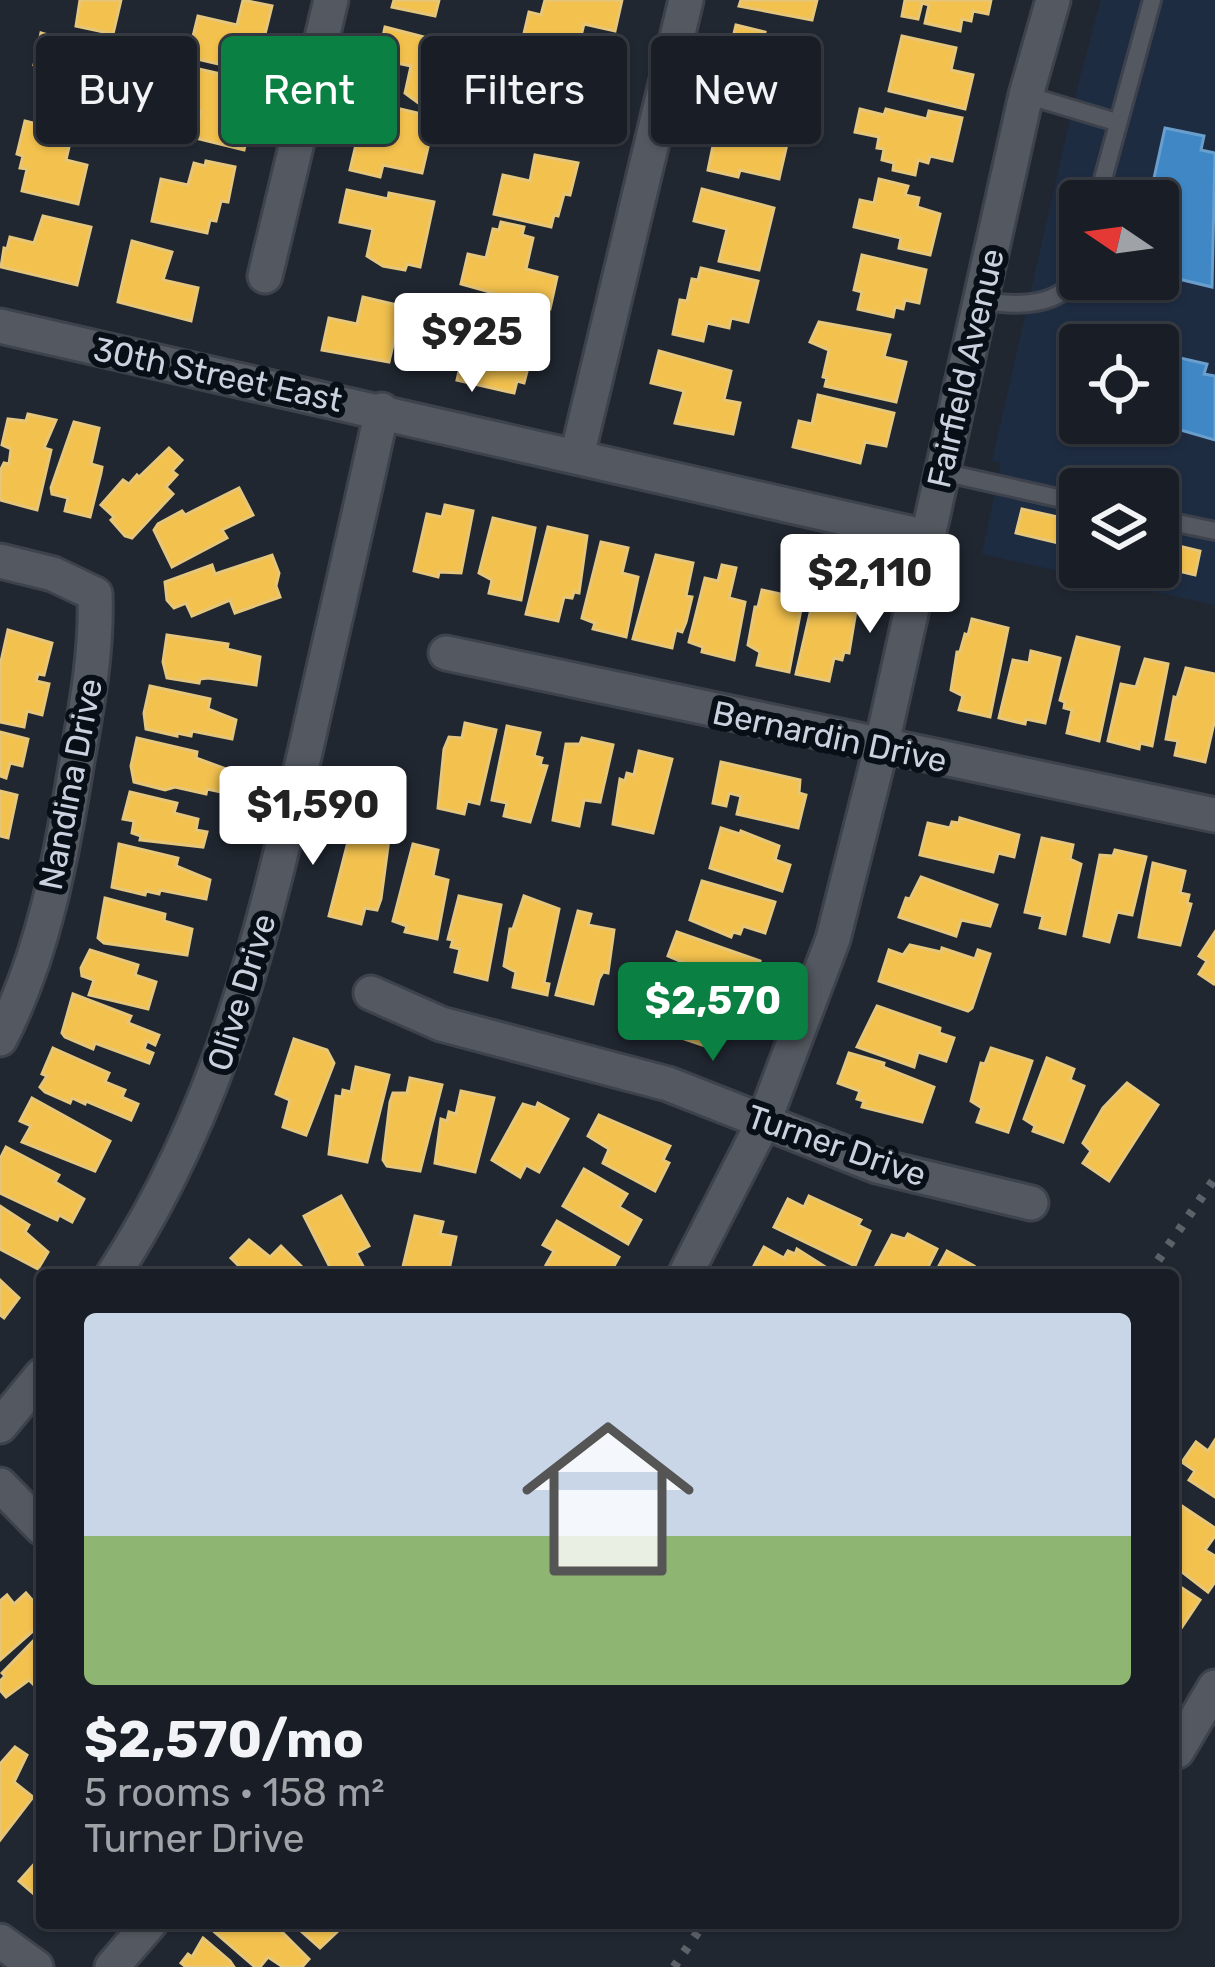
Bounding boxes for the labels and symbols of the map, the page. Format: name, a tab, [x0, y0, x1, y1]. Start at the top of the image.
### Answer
north arrow	[1059, 180, 1179, 300]
street label: Fairfield Avenue	[919, 245, 1012, 491]
pin: $925	[401, 293, 543, 395]
street label: 30th Street East	[90, 329, 346, 420]
pin: $2,110	[772, 534, 968, 636]
street label: Nandina Drive	[31, 675, 110, 893]
street label: Bernardin Drive	[709, 693, 951, 780]
pin: $1,590	[215, 766, 411, 868]
street label: Olive Drive	[199, 909, 284, 1075]
pin: $2,570	[615, 962, 811, 1064]
street label: Turner Drive	[742, 1097, 931, 1194]

